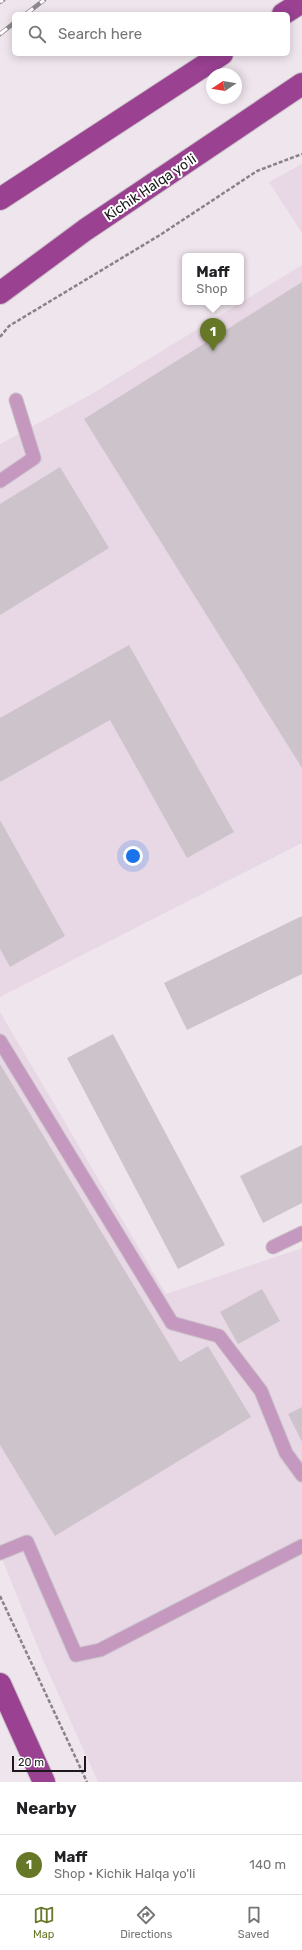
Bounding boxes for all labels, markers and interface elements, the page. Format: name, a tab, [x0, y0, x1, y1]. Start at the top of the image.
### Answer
search box	[12, 12, 290, 56]
icon: search	[26, 23, 48, 45]
text: Search here	[58, 25, 142, 43]
north arrow	[206, 68, 242, 104]
street label: Kichik Halqa yo'li	[101, 150, 199, 224]
popup	[182, 253, 244, 305]
text: Maff	[196, 263, 230, 281]
text: Shop	[196, 281, 228, 296]
pin: 1	[200, 318, 226, 351]
your location	[123, 846, 143, 866]
scale bar	[12, 1754, 86, 1773]
text: 20 m	[18, 1756, 44, 1769]
text: Nearby	[16, 1798, 77, 1818]
text: Maff	[54, 1848, 87, 1866]
text: 1	[26, 1857, 32, 1872]
text: 140 m	[249, 1857, 286, 1872]
text: Shop · Kichik Halqa yo'li	[54, 1866, 195, 1881]
tab: Map	[33, 1904, 55, 1941]
tab: Directions	[120, 1904, 172, 1941]
tab: Saved	[238, 1904, 269, 1941]

